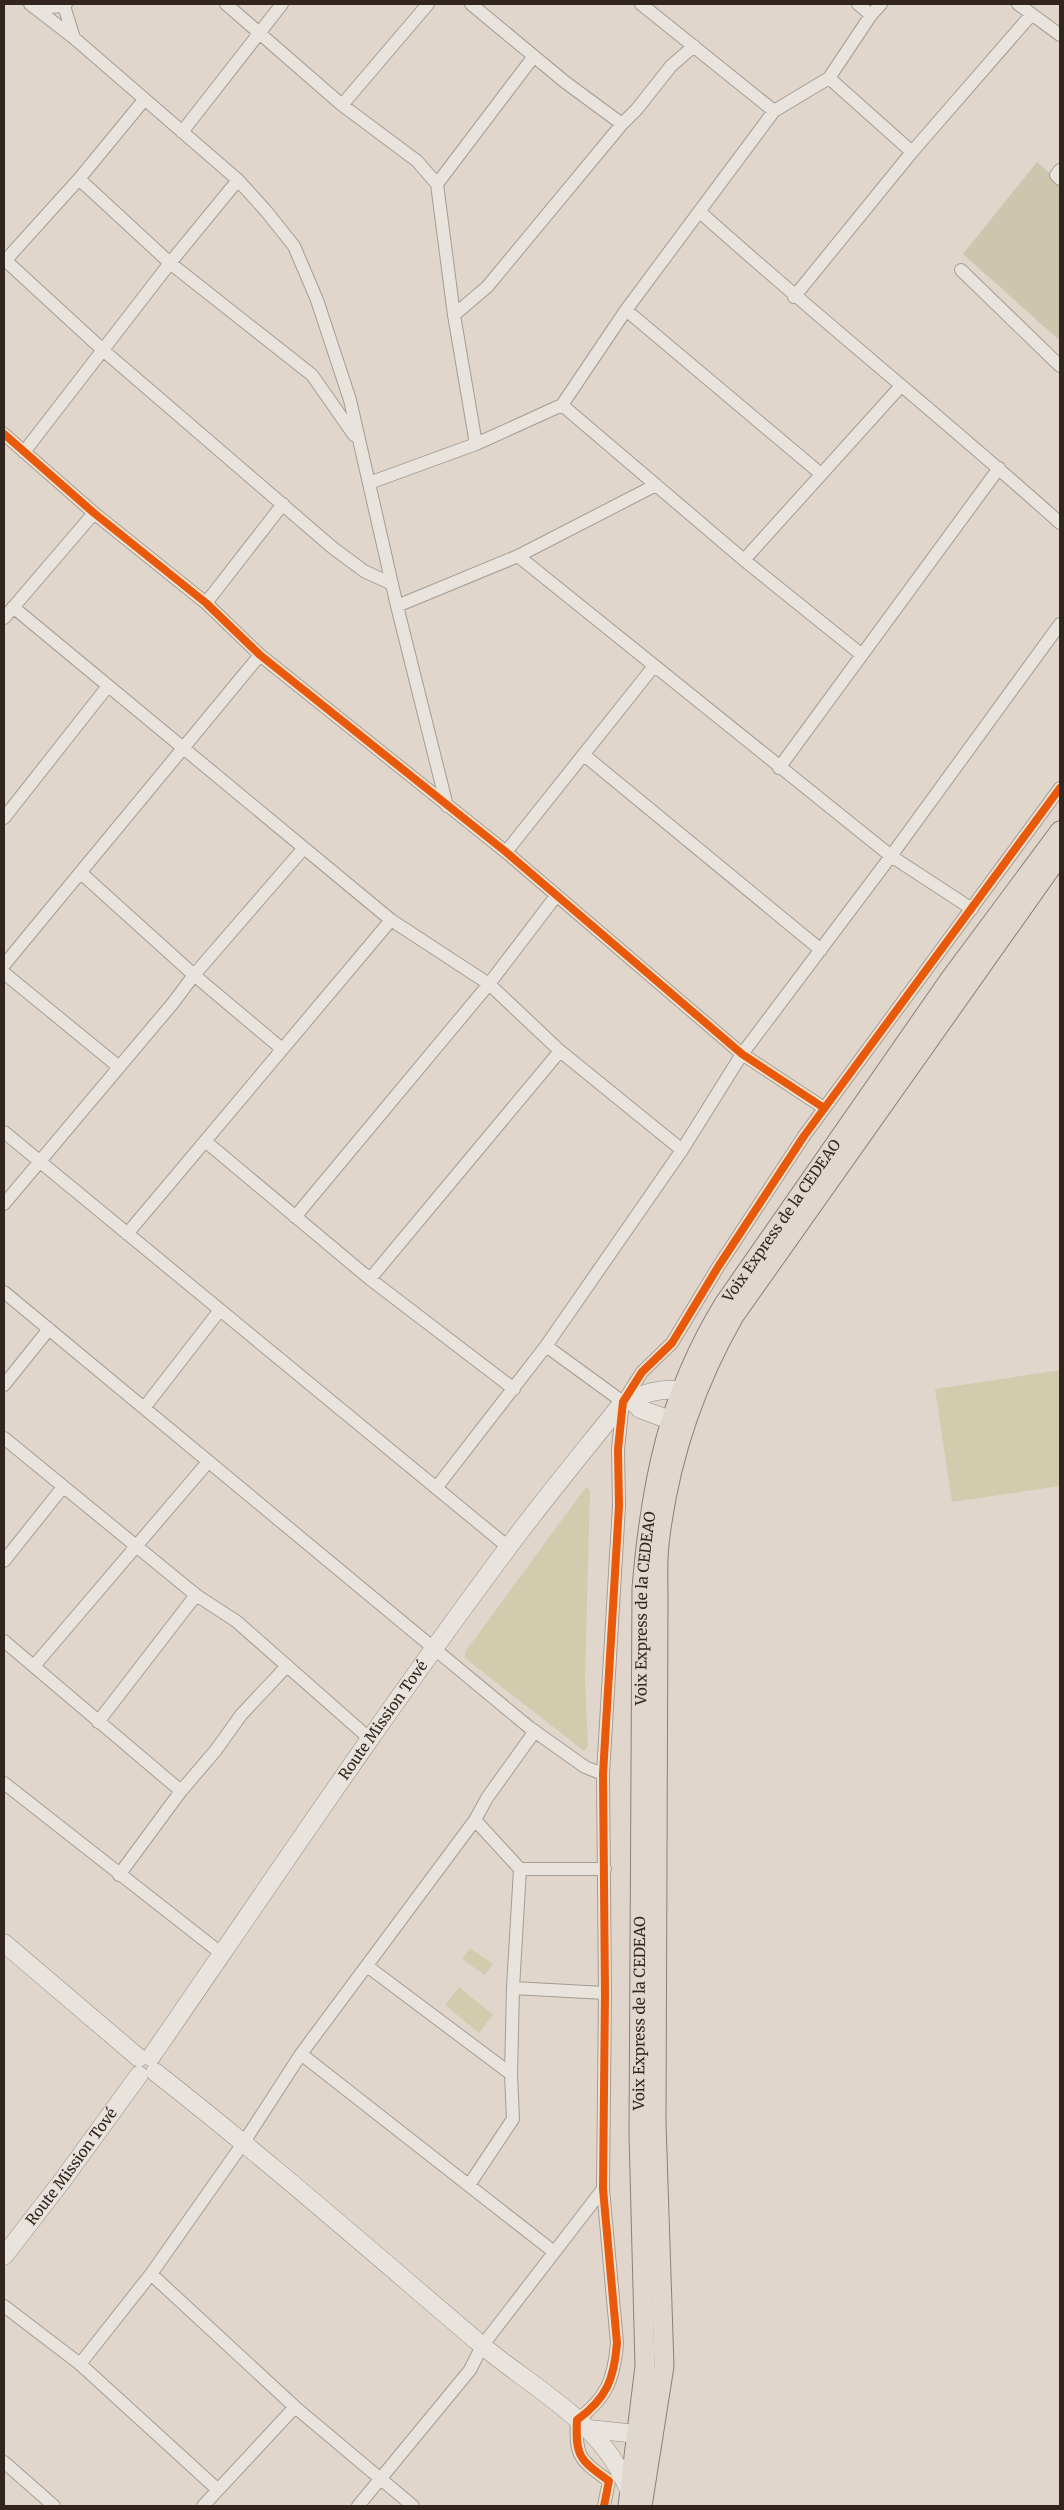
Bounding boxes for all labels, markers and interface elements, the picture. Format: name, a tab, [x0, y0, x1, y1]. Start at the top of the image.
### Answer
street label: Voix Express de la CEDEAO	[718, 1135, 845, 1306]
street label: Voix Express de la CEDEAO	[631, 1510, 660, 1706]
street label: Route Mission Tové	[334, 1657, 431, 1783]
street label: Voix Express de la CEDEAO	[629, 1916, 649, 2111]
street label: Route Mission Tové	[21, 2104, 121, 2229]

